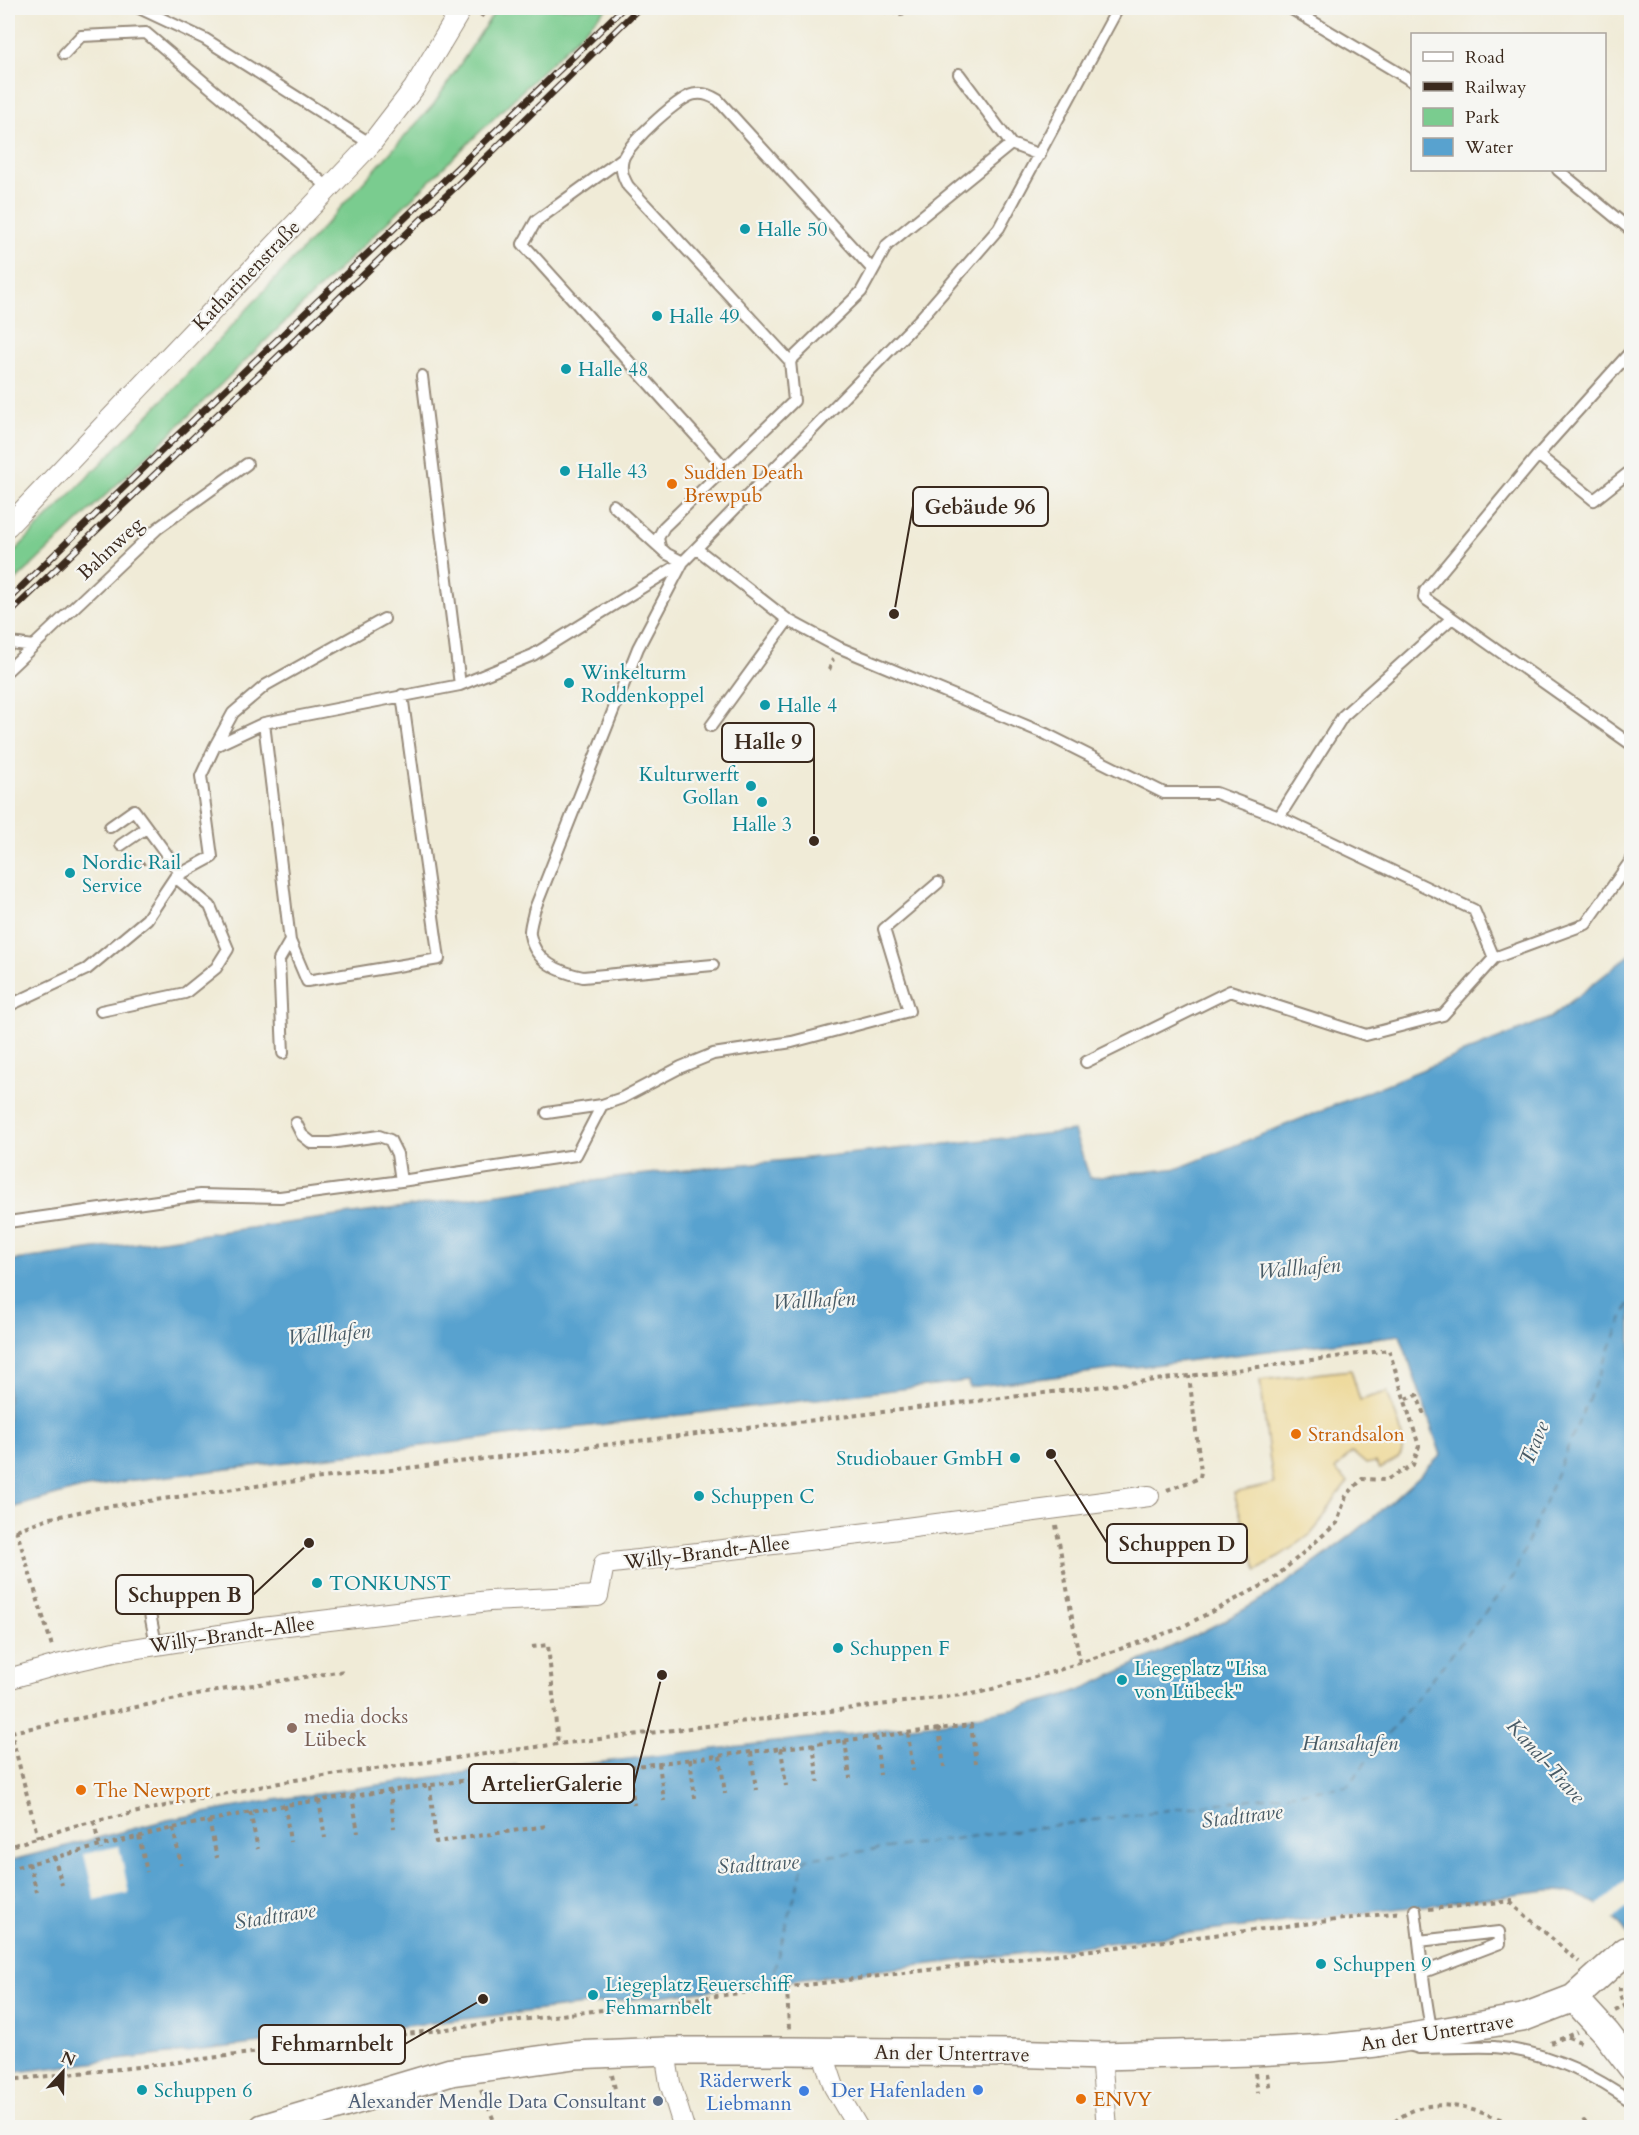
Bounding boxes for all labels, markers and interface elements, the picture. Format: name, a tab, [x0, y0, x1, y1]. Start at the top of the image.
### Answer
legend	[1411, 33, 1606, 171]
text: Road	[1465, 45, 1505, 70]
text: Railway	[1465, 75, 1527, 100]
text: Park	[1465, 105, 1500, 130]
text: Water	[1464, 135, 1514, 160]
street label: Katharinenstraße	[187, 214, 306, 337]
place label: Halle 50	[757, 216, 827, 243]
marker: Halle 50	[738, 222, 752, 236]
place label: Halle 49	[669, 303, 739, 330]
marker: Halle 49	[650, 309, 664, 323]
place label: Halle 48	[578, 356, 648, 383]
marker: Halle 48	[559, 362, 573, 376]
place label: Halle 43	[577, 458, 647, 485]
place label: Sudden Death Brewpub	[684, 459, 803, 509]
marker: Halle 43	[558, 464, 572, 478]
marker: Sudden Death Brewpub	[665, 477, 679, 491]
callout: Gebäude 96	[913, 487, 1048, 526]
text: Gebäude 96	[925, 493, 1036, 522]
street label: Bahnweg	[72, 510, 150, 586]
place label: Winkelturm Roddenkoppel	[580, 659, 704, 709]
marker: Winkelturm Roddenkoppel	[562, 676, 576, 690]
place label: Halle 4	[777, 692, 837, 719]
marker: Halle 4	[758, 698, 772, 712]
callout: Halle 9	[722, 723, 814, 762]
text: Halle 9	[734, 728, 802, 757]
place label: Kulturwerft Gollan	[639, 761, 740, 811]
marker: Kulturwerft Gollan	[744, 779, 758, 793]
marker: Halle 3	[755, 795, 769, 809]
place label: Halle 3	[732, 811, 792, 838]
place label: Nordic Rail Service	[82, 849, 181, 899]
marker: Nordic Rail Service	[63, 866, 77, 880]
water label: Wallhafen	[1257, 1250, 1342, 1287]
water label: Wallhafen	[772, 1284, 857, 1317]
water label: Wallhafen	[287, 1316, 372, 1353]
water label: Trave	[1513, 1416, 1557, 1469]
place label: Strandsalon	[1308, 1421, 1406, 1448]
marker: Strandsalon	[1289, 1427, 1303, 1441]
place label: Studiobauer GmbH	[836, 1445, 1003, 1472]
marker: Studiobauer GmbH	[1008, 1451, 1022, 1465]
place label: Schuppen C	[711, 1483, 815, 1510]
marker: Schuppen C	[692, 1489, 706, 1503]
callout: Schuppen D	[1107, 1524, 1247, 1563]
street label: Willy-Brandt-Allee	[622, 1529, 791, 1576]
text: Schuppen D	[1119, 1530, 1235, 1559]
place label: TONKUNST	[329, 1570, 451, 1597]
callout: Schuppen B	[116, 1575, 253, 1614]
marker: TONKUNST	[310, 1576, 324, 1590]
text: Schuppen B	[128, 1581, 242, 1610]
street label: Willy-Brandt-Allee	[147, 1610, 316, 1660]
place label: Schuppen F	[850, 1635, 950, 1662]
marker: Schuppen F	[831, 1641, 845, 1655]
place label: Liegeplatz "Lisa von Lübeck"	[1134, 1655, 1268, 1705]
marker: Liegeplatz "Lisa von Lübeck"	[1115, 1673, 1129, 1687]
place label: media docks Lübeck	[304, 1703, 408, 1753]
water label: Kanal-Trave	[1500, 1713, 1592, 1811]
marker: media docks Lübeck	[285, 1721, 299, 1735]
water label: Hansahafen	[1302, 1729, 1399, 1758]
callout: ArtelierGalerie	[469, 1764, 634, 1803]
text: ArtelierGalerie	[481, 1770, 623, 1799]
place label: The Newport	[93, 1777, 211, 1804]
marker: The Newport	[74, 1783, 88, 1797]
water label: Stadttrave	[1200, 1797, 1285, 1836]
water label: Stadttrave	[716, 1847, 801, 1882]
water label: Stadttrave	[232, 1896, 319, 1937]
place label: Schuppen 9	[1333, 1951, 1431, 1978]
marker: Schuppen 9	[1314, 1957, 1328, 1971]
place label: Liegeplatz Feuerschiff Fehmarnbelt	[605, 1971, 792, 2021]
marker: Liegeplatz Feuerschiff Fehmarnbelt	[586, 1988, 600, 2002]
street label: An der Untertrave	[1358, 2007, 1516, 2058]
callout: Fehmarnbelt	[259, 2025, 405, 2064]
text: Fehmarnbelt	[271, 2030, 394, 2059]
street label: An der Untertrave	[874, 2039, 1030, 2068]
north arrow	[33, 2042, 93, 2102]
text: N	[58, 2046, 79, 2072]
place label: Räderwerk Liebmann	[699, 2067, 793, 2117]
place label: Schuppen 6	[154, 2077, 252, 2104]
place label: Der Hafenladen	[831, 2077, 967, 2104]
marker: Schuppen 6	[135, 2083, 149, 2097]
marker: Der Hafenladen	[971, 2083, 985, 2097]
marker: Räderwerk Liebmann	[797, 2084, 811, 2098]
place label: ENVY	[1093, 2086, 1152, 2113]
place label: Alexander Mendle Data Consultant	[348, 2088, 647, 2115]
marker: ENVY	[1074, 2092, 1088, 2106]
marker: Alexander Mendle Data Consultant	[651, 2094, 665, 2108]

